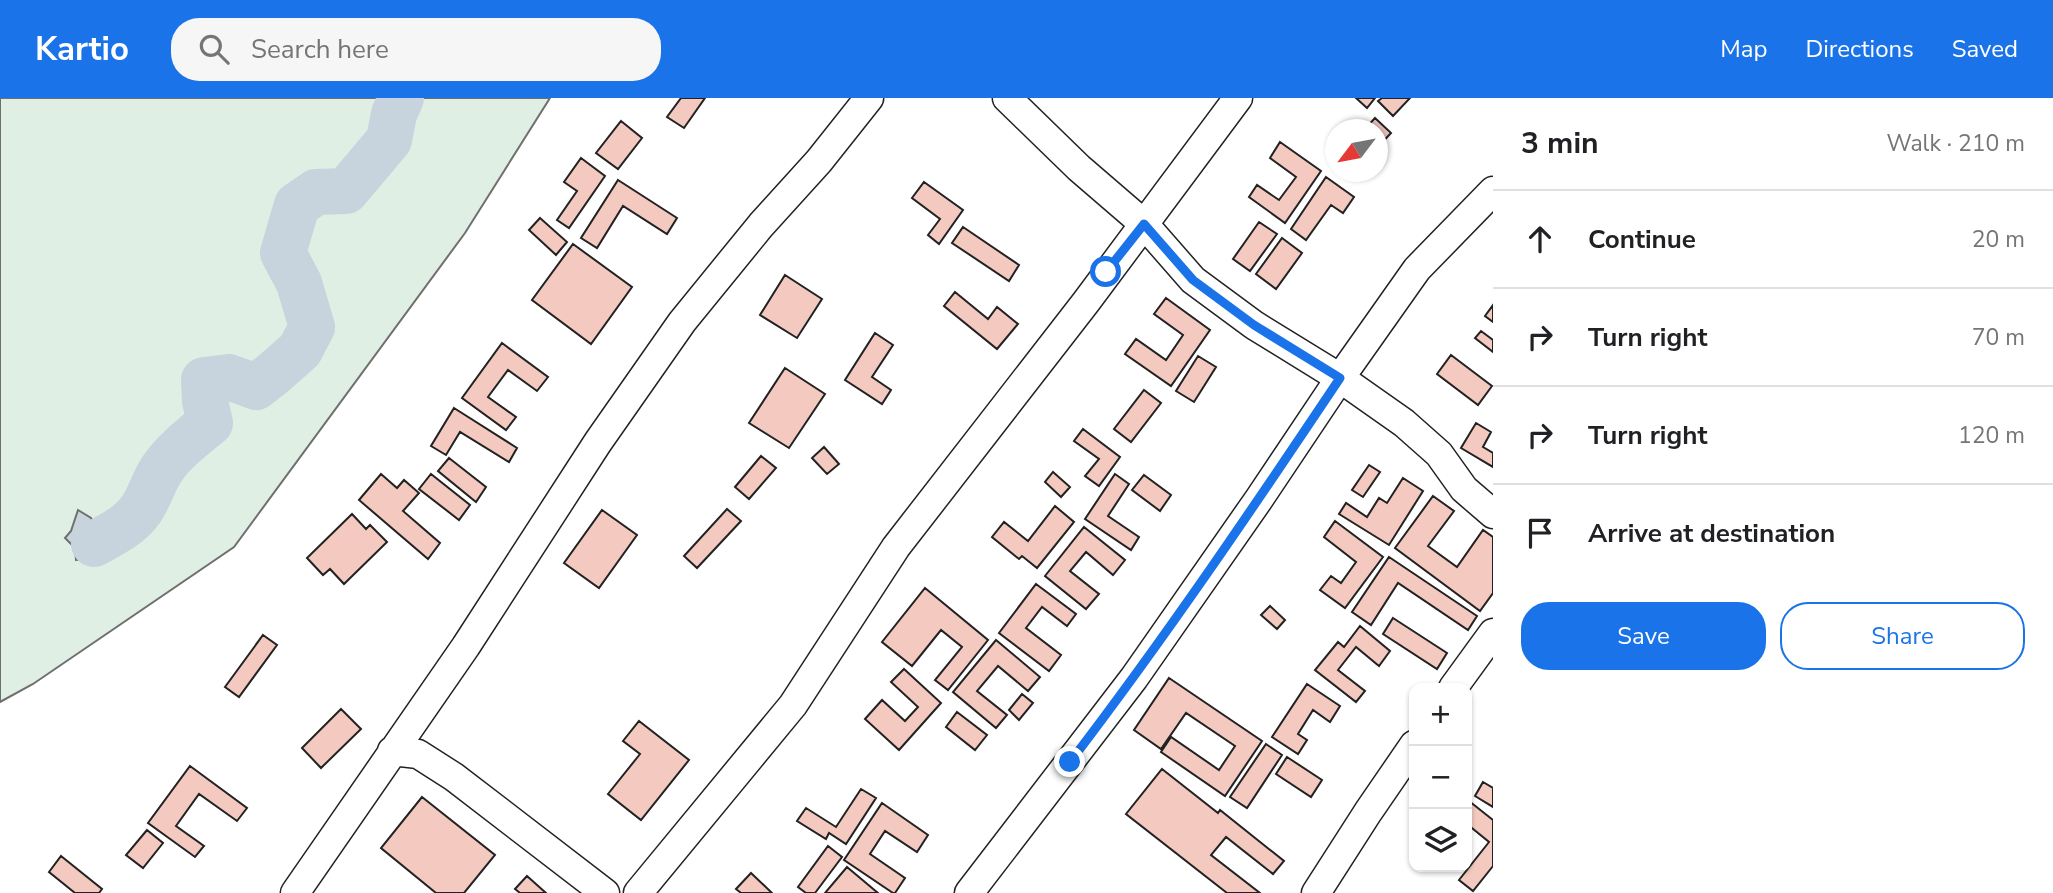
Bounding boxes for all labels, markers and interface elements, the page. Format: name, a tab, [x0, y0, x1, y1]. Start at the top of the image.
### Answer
search box	[171, 18, 661, 81]
text: Kartio	[35, 27, 129, 72]
icon: search	[195, 30, 233, 68]
text: Search here	[251, 32, 389, 67]
text: Map	[1720, 33, 1767, 65]
text: Directions	[1805, 33, 1914, 65]
text: Saved	[1952, 33, 2018, 65]
north arrow	[1325, 119, 1388, 182]
text: 3 min	[1521, 123, 1599, 164]
text: Walk · 210 m	[1886, 128, 2025, 159]
icon: ahead	[1521, 220, 1559, 258]
text: Continue	[1588, 222, 1696, 257]
text: 20 m	[1972, 224, 2025, 255]
route start	[1090, 256, 1121, 287]
icon: right	[1521, 318, 1559, 356]
text: Turn right	[1588, 320, 1707, 355]
text: 70 m	[1972, 322, 2025, 353]
icon: right	[1521, 416, 1559, 454]
text: Turn right	[1588, 418, 1707, 453]
text: 120 m	[1958, 420, 2025, 451]
icon: arrive	[1521, 514, 1559, 552]
text: Arrive at destination	[1588, 516, 1835, 551]
button: Save	[1521, 602, 1766, 670]
button: Share	[1780, 602, 2025, 670]
map controls	[1409, 683, 1472, 872]
button: +	[1409, 683, 1472, 746]
route end	[1054, 746, 1085, 777]
button: −	[1409, 746, 1472, 809]
button: layers	[1409, 809, 1472, 872]

